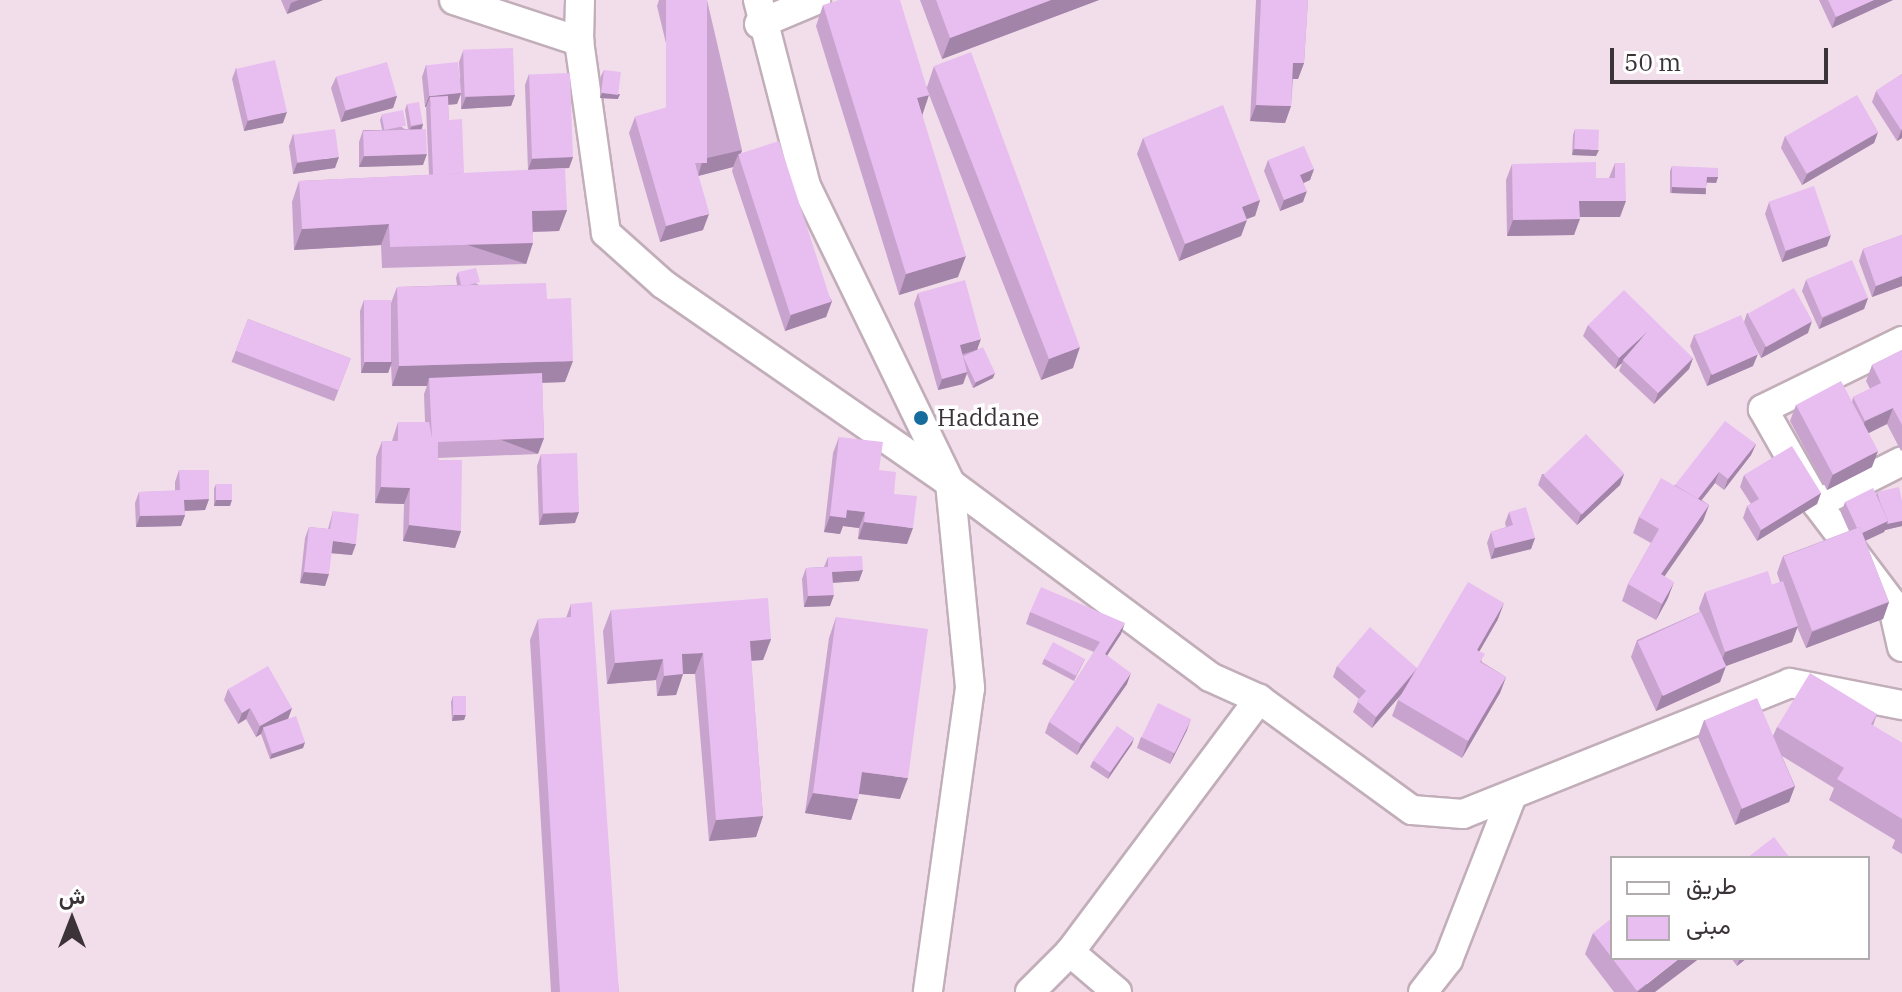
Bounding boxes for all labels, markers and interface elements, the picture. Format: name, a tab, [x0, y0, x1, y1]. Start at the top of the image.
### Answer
scale bar	[1614, 32, 1832, 82]
text: 50 m	[1624, 46, 1681, 78]
place label: Haddane	[937, 404, 1039, 432]
marker: Haddane	[912, 409, 930, 427]
legend	[1610, 856, 1870, 960]
text: طريق	[1686, 869, 1737, 901]
north arrow	[32, 880, 112, 960]
text: ش	[59, 881, 85, 910]
text: مبنى	[1686, 909, 1731, 941]

